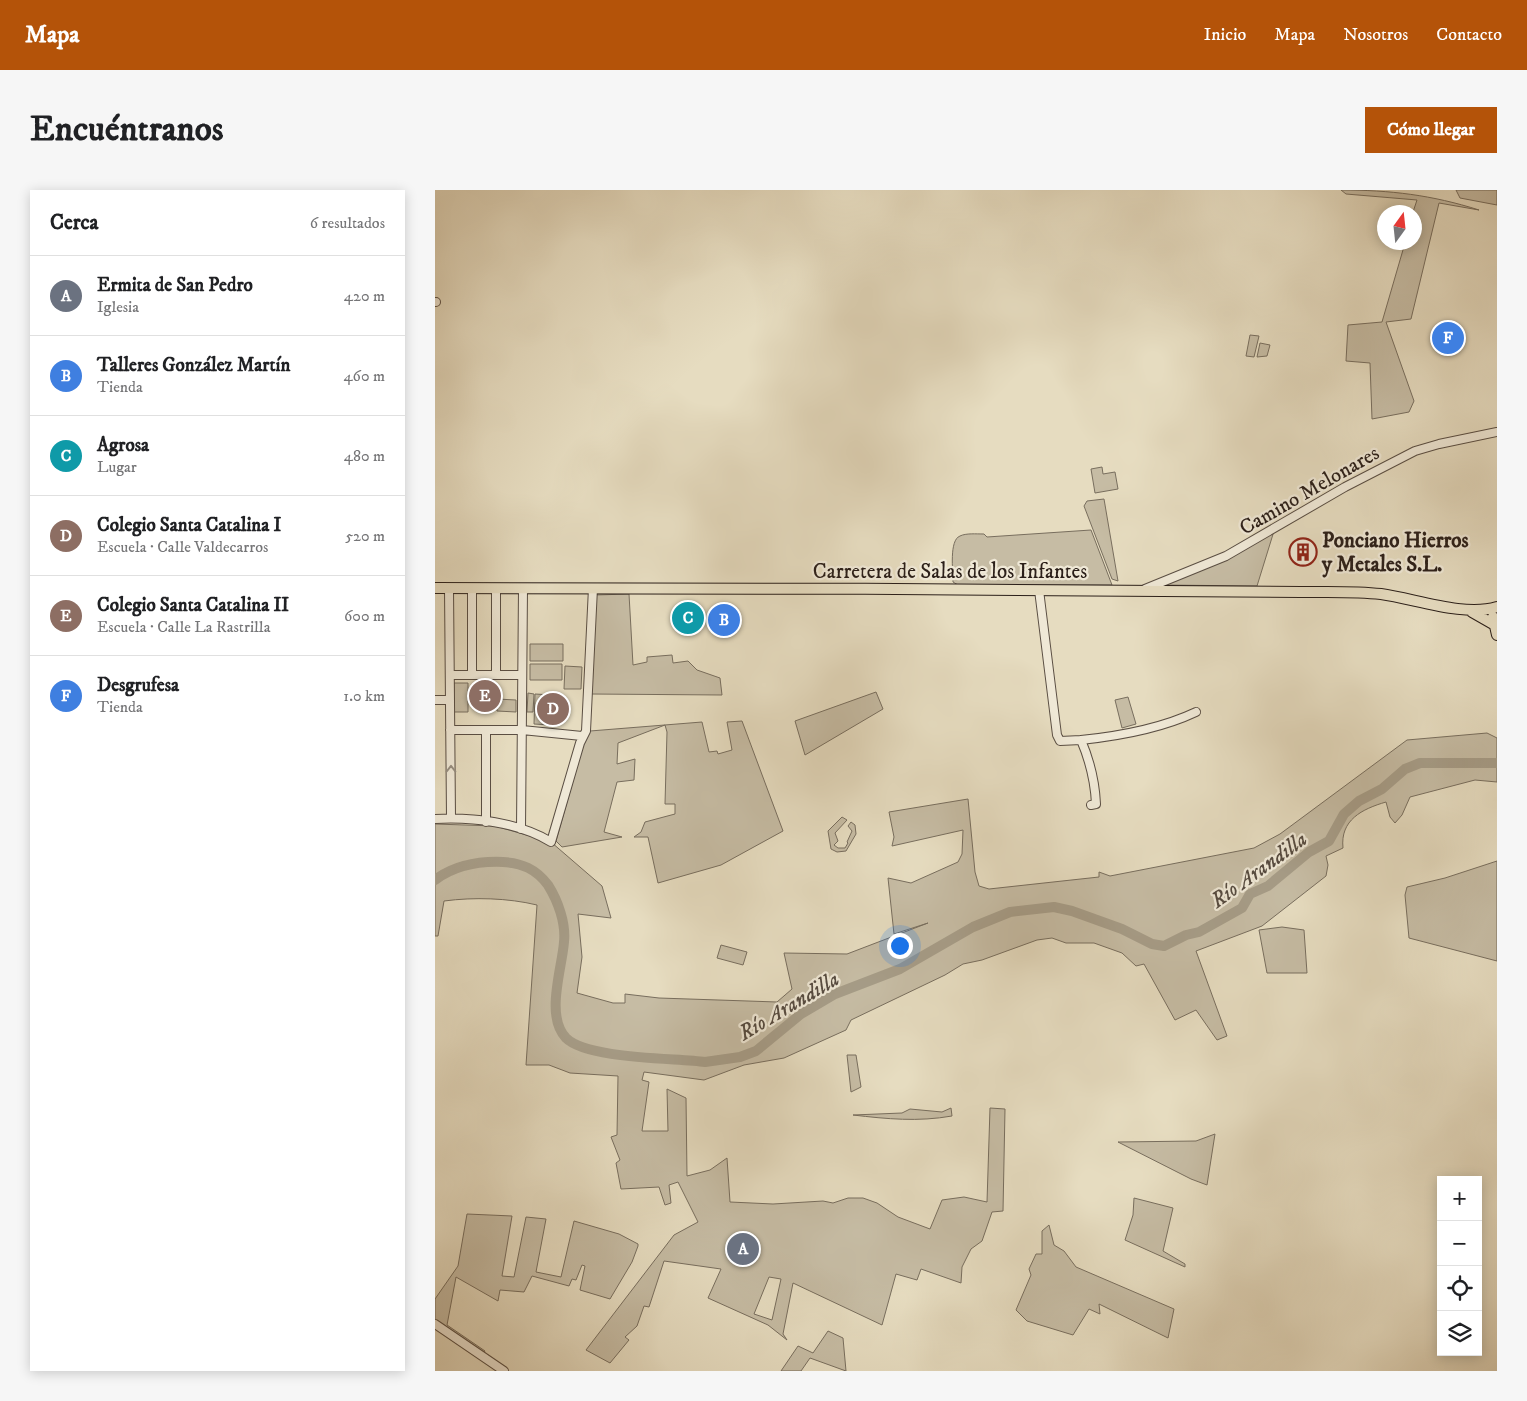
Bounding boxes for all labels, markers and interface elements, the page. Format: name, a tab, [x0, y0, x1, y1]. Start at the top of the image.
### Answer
text: Mapa	[25, 20, 79, 50]
text: Inicio	[1204, 24, 1246, 46]
text: Mapa	[1274, 24, 1315, 46]
text: Nosotros	[1343, 24, 1408, 46]
text: Contacto	[1436, 24, 1502, 46]
button: Cómo llegar	[1365, 107, 1497, 153]
text: Encuéntranos	[30, 108, 224, 152]
north arrow	[1377, 205, 1422, 250]
text: Cerca	[50, 210, 98, 236]
text: 6 resultados	[310, 213, 385, 233]
text: Ermita de San Pedro	[97, 274, 253, 297]
text: A	[61, 286, 71, 306]
text: 420 m	[344, 286, 385, 306]
text: Iglesia	[97, 297, 139, 317]
pin: F	[1432, 319, 1464, 357]
text: Talleres González Martín	[97, 354, 290, 377]
text: B	[61, 366, 71, 386]
text: 460 m	[343, 366, 385, 386]
text: Tienda	[97, 377, 143, 397]
text: Agrosa	[97, 434, 149, 457]
street label: Camino Melonares	[1235, 440, 1384, 541]
text: C	[61, 446, 71, 466]
text: 480 m	[344, 446, 385, 466]
text: Lugar	[97, 457, 137, 477]
text: Colegio Santa Catalina I	[97, 514, 281, 537]
text: D	[60, 526, 72, 546]
text: 520 m	[345, 526, 385, 546]
place label: Ponciano Hierros y Metales S.L.	[1321, 528, 1469, 578]
text: Escuela · Calle Valdecarros	[97, 537, 268, 557]
building icon: Ponciano Hierros y Metales S.L.	[1288, 537, 1318, 567]
street label: Carretera de Salas de los Infantes	[813, 559, 1087, 585]
text: Colegio Santa Catalina II	[97, 594, 289, 617]
pin: C	[672, 599, 704, 637]
pin: B	[708, 601, 740, 639]
text: E	[60, 606, 72, 626]
text: 600 m	[344, 606, 385, 626]
text: Escuela · Calle La Rastrilla	[97, 617, 270, 637]
text: Desgrufesa	[97, 674, 179, 697]
pin: E	[469, 677, 501, 715]
text: F	[61, 686, 71, 706]
text: 1.0 km	[343, 686, 385, 706]
pin: D	[537, 690, 569, 728]
text: Tienda	[97, 697, 143, 717]
one-way arrow	[446, 765, 456, 773]
water label: Río Arandilla	[1204, 826, 1313, 915]
your location	[887, 933, 913, 959]
water label: Río Arandilla	[733, 966, 844, 1047]
map controls	[1437, 1176, 1482, 1356]
button: +	[1437, 1176, 1482, 1221]
button: −	[1437, 1221, 1482, 1266]
pin: A	[727, 1230, 759, 1268]
button: locate	[1437, 1266, 1482, 1311]
button: layers	[1437, 1311, 1482, 1356]

